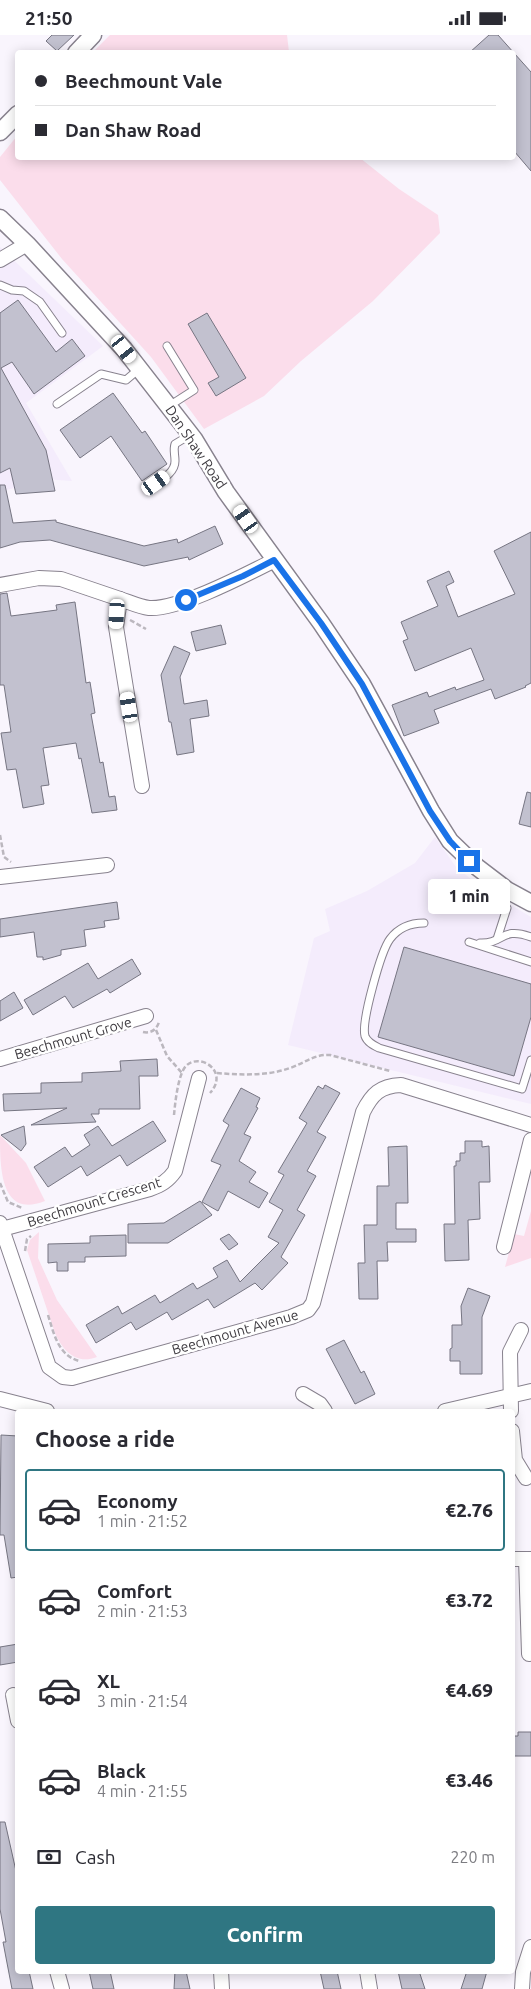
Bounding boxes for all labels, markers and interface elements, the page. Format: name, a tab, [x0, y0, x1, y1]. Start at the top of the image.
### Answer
text: 21:50	[25, 7, 73, 29]
text: Beechmount Vale	[65, 70, 222, 92]
text: Dan Shaw Road	[65, 119, 201, 141]
car	[108, 333, 139, 365]
street label: Dan Shaw Road	[162, 402, 230, 492]
car	[139, 468, 172, 498]
car	[231, 502, 260, 536]
route start	[175, 589, 197, 611]
car	[108, 599, 125, 629]
car	[119, 691, 138, 723]
route end	[458, 850, 480, 872]
callout: 1 min	[428, 879, 510, 913]
text: 1 min	[449, 887, 489, 905]
street label: Beechmount Grove	[13, 1014, 133, 1062]
street label: Beechmount Crescent	[25, 1174, 163, 1230]
street label: Beechmount Avenue	[170, 1306, 300, 1358]
text: Choose a ride	[35, 1426, 175, 1451]
icon: car	[37, 1488, 82, 1533]
text: Economy	[97, 1490, 178, 1512]
text: €2.76	[445, 1499, 493, 1521]
text: 1 min · 21:52	[97, 1512, 188, 1530]
icon: car	[37, 1578, 82, 1623]
text: Comfort	[97, 1580, 172, 1602]
text: €3.72	[445, 1589, 493, 1611]
text: 2 min · 21:53	[97, 1602, 188, 1620]
icon: car	[37, 1668, 82, 1713]
text: XL	[97, 1670, 120, 1692]
text: €4.69	[445, 1679, 493, 1701]
text: 3 min · 21:54	[97, 1692, 188, 1710]
icon: car	[37, 1758, 82, 1803]
text: Black	[97, 1760, 146, 1782]
text: €3.46	[445, 1769, 493, 1791]
text: 4 min · 21:55	[97, 1782, 188, 1800]
icon: cash	[35, 1843, 63, 1871]
text: Cash	[75, 1846, 116, 1868]
text: 220 m	[450, 1848, 495, 1866]
button: Confirm	[35, 1906, 495, 1964]

